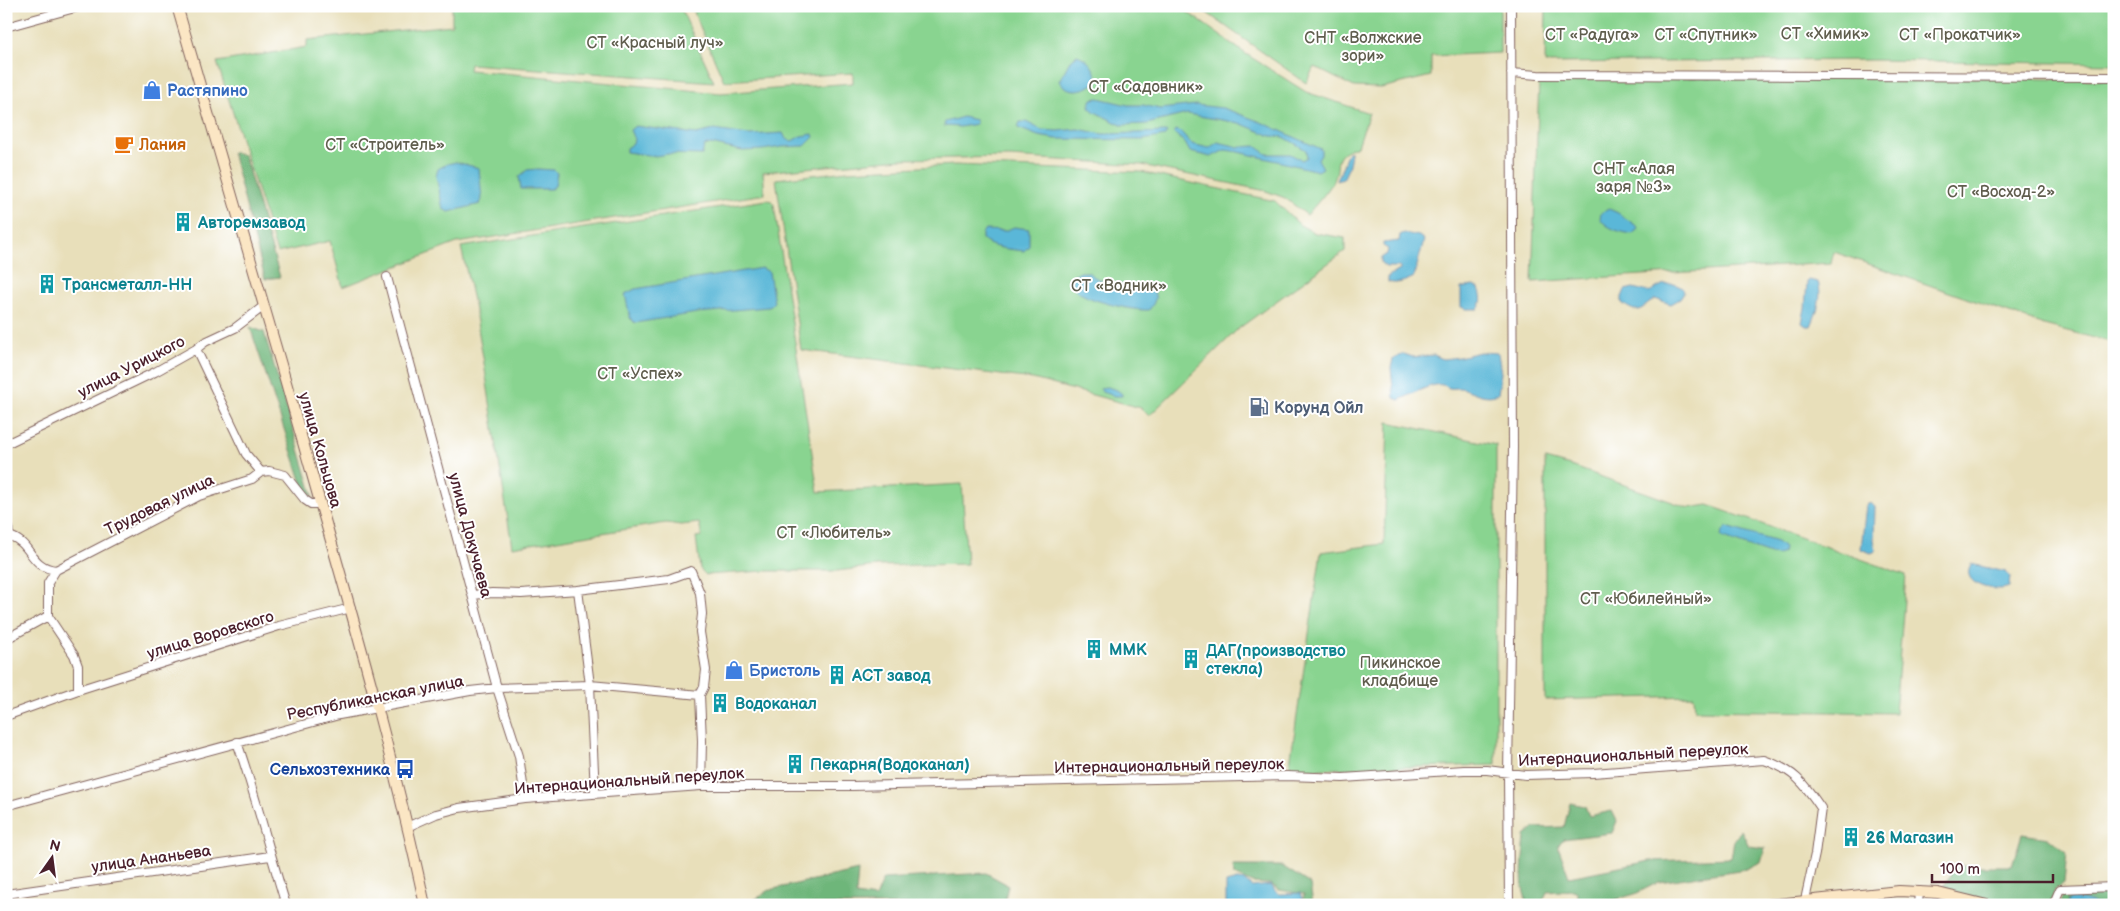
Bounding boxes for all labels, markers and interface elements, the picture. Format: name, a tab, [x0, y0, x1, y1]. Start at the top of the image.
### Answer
park label: СТ «Химик»	[1781, 25, 1869, 44]
park label: СТ «Радуга»	[1545, 26, 1639, 45]
park label: СТ «Спутник»	[1654, 26, 1758, 45]
park label: СТ «Прокатчик»	[1899, 26, 2021, 45]
park label: СНТ «Волжские зори»	[1304, 29, 1422, 66]
park label: СТ «Красный луч»	[586, 34, 724, 53]
park label: СТ «Садовник»	[1088, 78, 1204, 97]
shop icon: Растяпино	[141, 79, 163, 101]
place label: Растяпино	[167, 82, 248, 101]
cafe icon: Лания	[113, 133, 135, 155]
place label: Лания	[138, 136, 186, 155]
park label: СТ «Строитель»	[325, 136, 445, 155]
park label: СНТ «Алая заря №3»	[1593, 160, 1675, 197]
park label: СТ «Восход-2»	[1947, 183, 2055, 202]
building icon: Авторемзавод	[172, 211, 194, 233]
place label: Авторемзавод	[197, 214, 306, 233]
building icon: Трансметалл-НН	[36, 273, 58, 295]
place label: Трансметалл-НН	[62, 276, 192, 295]
park label: СТ «Водник»	[1071, 277, 1167, 296]
street label: улица Урицкого	[75, 332, 188, 402]
park label: СТ «Успех»	[597, 365, 683, 384]
street label: улица Кольцова	[294, 390, 345, 511]
fuel station icon: Корунд Ойл	[1248, 396, 1270, 418]
place label: Корунд Ойл	[1274, 399, 1364, 418]
street label: Трудовая улица	[102, 470, 218, 540]
street label: улица Докучаева	[444, 471, 496, 600]
park label: СТ «Любитель»	[777, 524, 892, 543]
park label: СТ «Юбилейный»	[1580, 590, 1712, 609]
street label: улица Воровского	[145, 607, 276, 664]
building icon: ММК	[1083, 638, 1105, 660]
place label: ММК	[1109, 641, 1147, 660]
place label: ДАГ(производство стекла)	[1206, 642, 1346, 679]
building icon: ДАГ(производство стекла)	[1180, 648, 1202, 670]
park label: Пикинское кладбище	[1360, 654, 1440, 691]
shop icon: Бристоль	[723, 659, 745, 681]
place label: Бристоль	[749, 662, 821, 681]
building icon: АСТ завод	[826, 664, 848, 686]
place label: АСТ завод	[851, 667, 931, 686]
street label: Республиканская улица	[285, 672, 466, 725]
building icon: Водоканал	[709, 692, 731, 714]
place label: Водоканал	[735, 695, 817, 714]
street label: Интернациональный переулок	[1518, 740, 1749, 771]
building icon: Пекарня(Водоканал)	[784, 753, 806, 775]
street label: Интернациональный переулок	[1054, 755, 1285, 778]
place label: Пекарня(Водоканал)	[810, 756, 970, 775]
bus stop icon: Сельхозтехника	[394, 758, 416, 780]
place label: Сельхозтехника	[270, 761, 391, 780]
street label: Интернациональный переулок	[513, 764, 745, 799]
building icon: 26 Магазин	[1840, 826, 1862, 848]
place label: 26 Магазин	[1866, 829, 1954, 848]
north arrow	[28, 834, 78, 884]
text: N	[48, 836, 62, 855]
street label: улица Ананьева	[90, 842, 213, 877]
scale bar	[1932, 851, 2054, 883]
text: 100 m	[1940, 860, 1980, 879]

